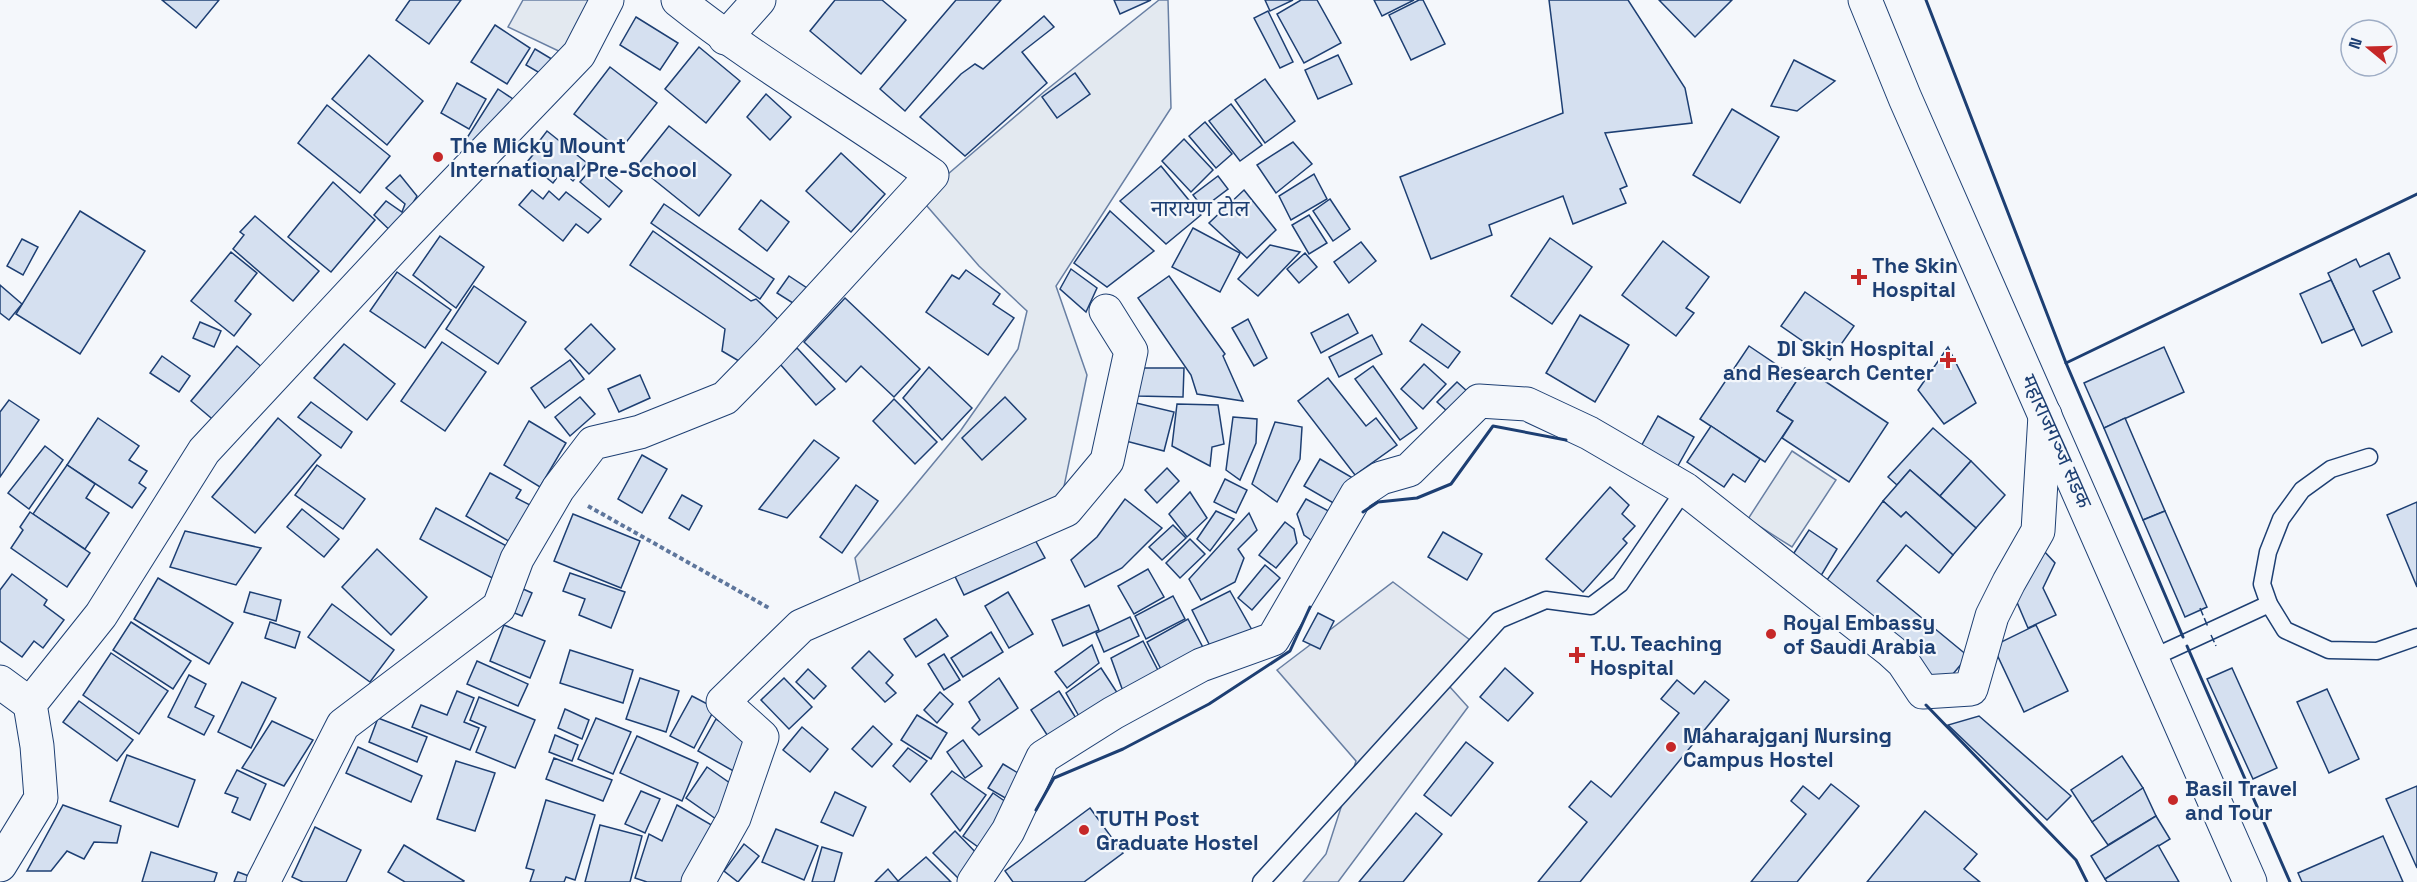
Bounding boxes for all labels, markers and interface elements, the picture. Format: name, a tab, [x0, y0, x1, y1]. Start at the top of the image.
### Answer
north arrow	[2339, 18, 2399, 78]
text: N	[2344, 35, 2367, 52]
place label: The Micky Mount International Pre-School	[450, 132, 697, 183]
marker: The Micky Mount International Pre-School	[431, 150, 445, 164]
district label: नारायण टोल	[1151, 194, 1250, 222]
place label: The Skin Hospital	[1872, 252, 1958, 303]
marker: The Skin Hospital	[1850, 268, 1868, 286]
place label: DI Skin Hospital and Research Center	[1723, 335, 1934, 386]
marker: DI Skin Hospital and Research Center	[1939, 351, 1957, 369]
street label: महाराजगञ्ज सडक	[2015, 370, 2099, 513]
place label: Royal Embassy of Saudi Arabia	[1783, 609, 1936, 660]
marker: Royal Embassy of Saudi Arabia	[1764, 627, 1778, 641]
place label: T.U. Teaching Hospital	[1590, 630, 1722, 681]
marker: T.U. Teaching Hospital	[1568, 646, 1586, 664]
place label: Maharajganj Nursing Campus Hostel	[1683, 722, 1892, 773]
marker: Maharajganj Nursing Campus Hostel	[1664, 740, 1678, 754]
place label: Basil Travel and Tour	[2185, 775, 2297, 826]
marker: Basil Travel and Tour	[2166, 793, 2180, 807]
place label: TUTH Post Graduate Hostel	[1096, 805, 1259, 856]
marker: TUTH Post Graduate Hostel	[1077, 823, 1091, 837]

